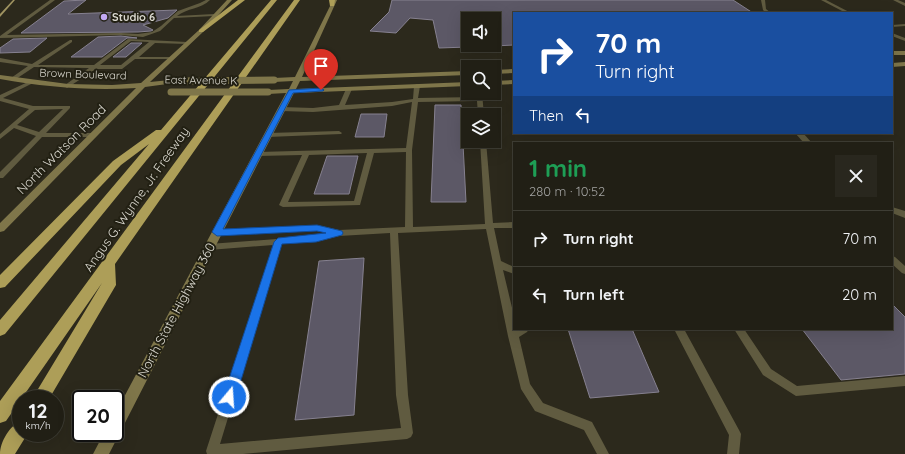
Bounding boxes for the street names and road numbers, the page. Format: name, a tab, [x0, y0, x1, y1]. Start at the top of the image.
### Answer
street label: Brown Boulevard	[39, 65, 127, 83]
street label: East Avenue K	[164, 72, 238, 88]
street label: North Watson Road	[13, 101, 109, 197]
street label: Angus G. Wynne, Jr. Freeway	[80, 124, 192, 274]
street label: North State Highway 360	[134, 240, 218, 380]

